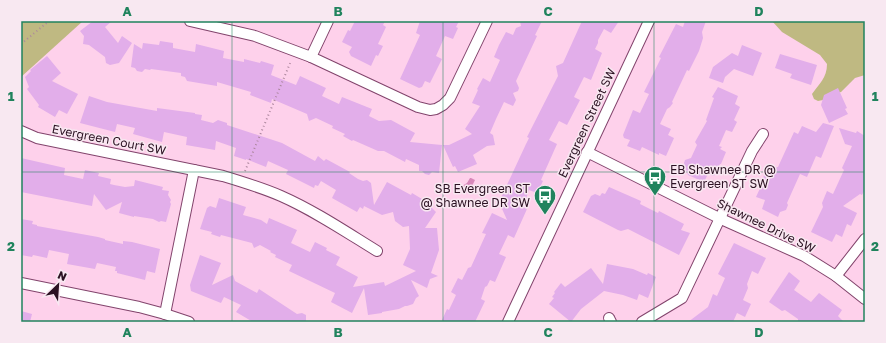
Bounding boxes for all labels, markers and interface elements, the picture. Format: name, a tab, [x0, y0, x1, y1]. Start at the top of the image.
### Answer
text: A	[122, 3, 132, 19]
text: B	[333, 3, 343, 19]
text: C	[543, 3, 553, 19]
text: D	[754, 3, 764, 19]
street label: Evergreen Street SW	[555, 65, 619, 180]
text: 1	[8, 88, 15, 104]
text: 1	[872, 88, 879, 104]
street label: Evergreen Court SW	[51, 121, 168, 158]
place label: EB Shawnee DR @ Evergreen ST SW	[670, 162, 776, 191]
bus stop icon: EB Shawnee DR @ Evergreen ST SW	[642, 164, 668, 197]
place label: SB Evergreen ST @ Shawnee DR SW	[420, 181, 531, 210]
bus stop icon: SB Evergreen ST @ Shawnee DR SW	[532, 183, 558, 216]
street label: Shawnee Drive SW	[715, 195, 818, 256]
text: 2	[7, 238, 15, 254]
text: 2	[871, 238, 879, 254]
north arrow	[38, 265, 78, 305]
text: N	[56, 268, 69, 283]
text: A	[122, 324, 132, 340]
text: B	[333, 324, 343, 340]
text: C	[543, 324, 553, 340]
text: D	[754, 324, 764, 340]

